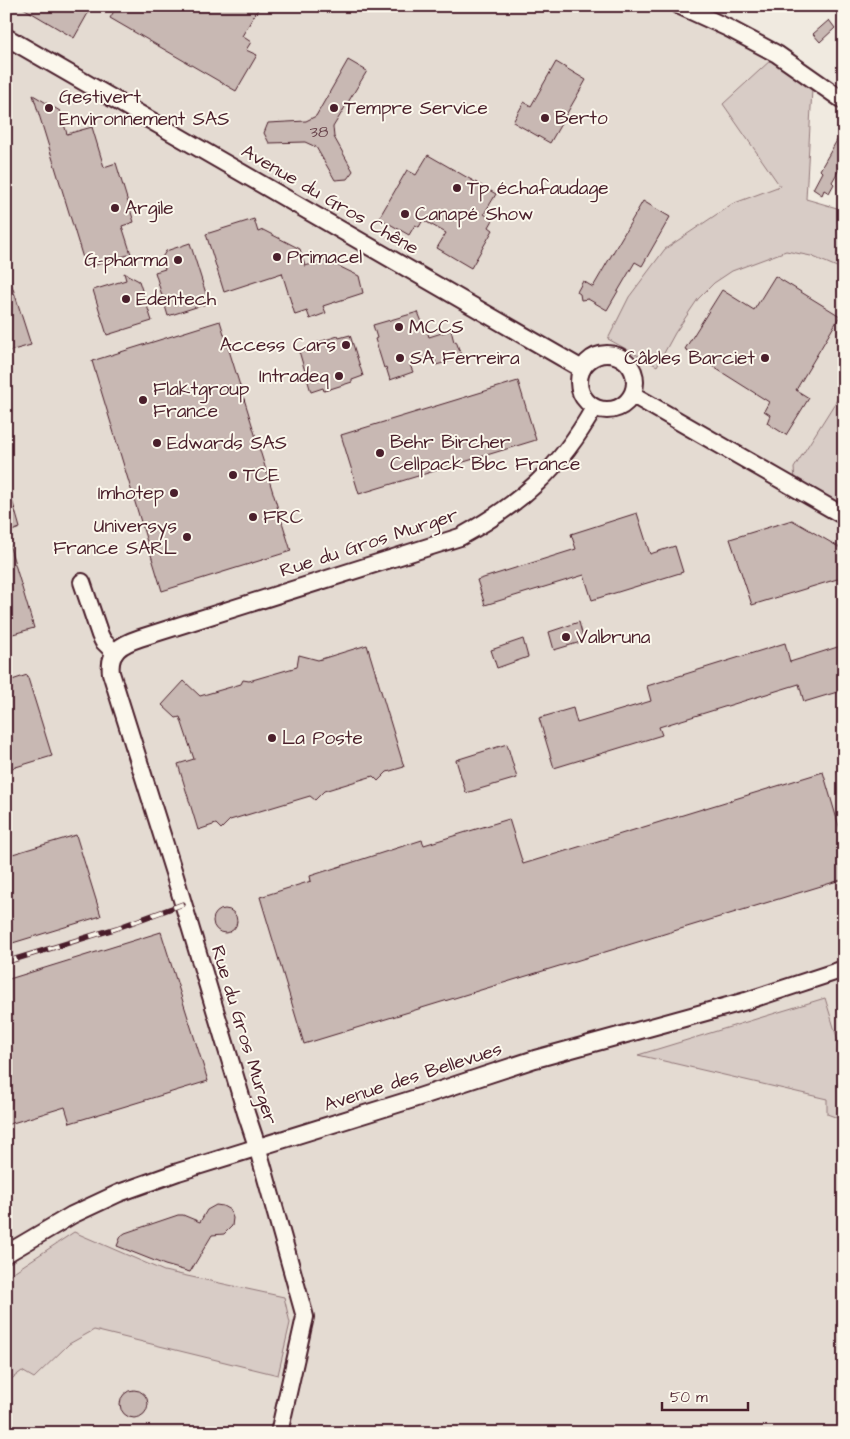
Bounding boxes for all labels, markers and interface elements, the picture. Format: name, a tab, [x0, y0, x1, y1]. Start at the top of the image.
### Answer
place label: Gestivert Environnement SAS	[59, 84, 229, 133]
place label: Tempre Service	[344, 95, 488, 122]
marker: Gestivert Environnement SAS	[43, 102, 55, 114]
marker: Tempre Service	[328, 102, 340, 114]
place label: Berto	[555, 105, 608, 132]
marker: Berto	[539, 112, 551, 124]
house number: 38	[310, 121, 328, 143]
street label: Avenue du Gros Chêne	[236, 138, 424, 262]
place label: Tp échafaudage	[467, 175, 608, 203]
marker: Tp échafaudage	[451, 182, 463, 194]
place label: Argile	[125, 195, 174, 223]
place label: Canapé Show	[415, 201, 533, 228]
marker: Argile	[109, 202, 121, 214]
marker: Canapé Show	[399, 208, 411, 220]
place label: Primacel	[287, 244, 362, 271]
place label: G-pharma	[84, 247, 168, 274]
marker: Primacel	[271, 251, 283, 263]
marker: G-pharma	[172, 254, 184, 266]
place label: Edentech	[136, 286, 217, 313]
marker: Edentech	[120, 293, 132, 305]
place label: MCCS	[409, 314, 464, 341]
marker: MCCS	[393, 321, 405, 333]
place label: Access Cars	[220, 332, 336, 359]
marker: Access Cars	[340, 339, 352, 351]
place label: SA Ferreira	[410, 345, 520, 372]
place label: Câbles Barciet	[624, 345, 755, 372]
marker: SA Ferreira	[394, 352, 406, 364]
marker: Câbles Barciet	[759, 352, 771, 364]
place label: Intradeq	[259, 363, 329, 390]
marker: Intradeq	[333, 370, 345, 382]
place label: Flaktgroup France	[153, 376, 250, 425]
marker: Flaktgroup France	[137, 394, 149, 406]
place label: Behr Bircher Cellpack Bbc France	[390, 429, 580, 478]
place label: Edwards SAS	[167, 430, 287, 457]
marker: Edwards SAS	[151, 437, 163, 449]
marker: Behr Bircher Cellpack Bbc France	[374, 447, 386, 459]
place label: TCE	[243, 462, 280, 489]
marker: TCE	[227, 469, 239, 481]
place label: Imhotep	[98, 480, 164, 507]
marker: Imhotep	[168, 487, 180, 499]
street label: Rue du Gros Murger	[276, 501, 462, 586]
place label: FRC	[263, 504, 304, 531]
marker: FRC	[247, 511, 259, 523]
place label: Universys France SARL	[53, 513, 177, 562]
marker: Universys France SARL	[181, 531, 193, 543]
place label: Valbruna	[576, 624, 651, 651]
marker: Valbruna	[560, 631, 572, 643]
place label: La Poste	[282, 725, 363, 752]
marker: La Poste	[266, 732, 278, 744]
street label: Rue du Gros Murger	[203, 942, 284, 1129]
street label: Avenue des Bellevues	[320, 1035, 506, 1119]
scale bar	[662, 1379, 749, 1411]
text: 50 m	[670, 1387, 708, 1408]

